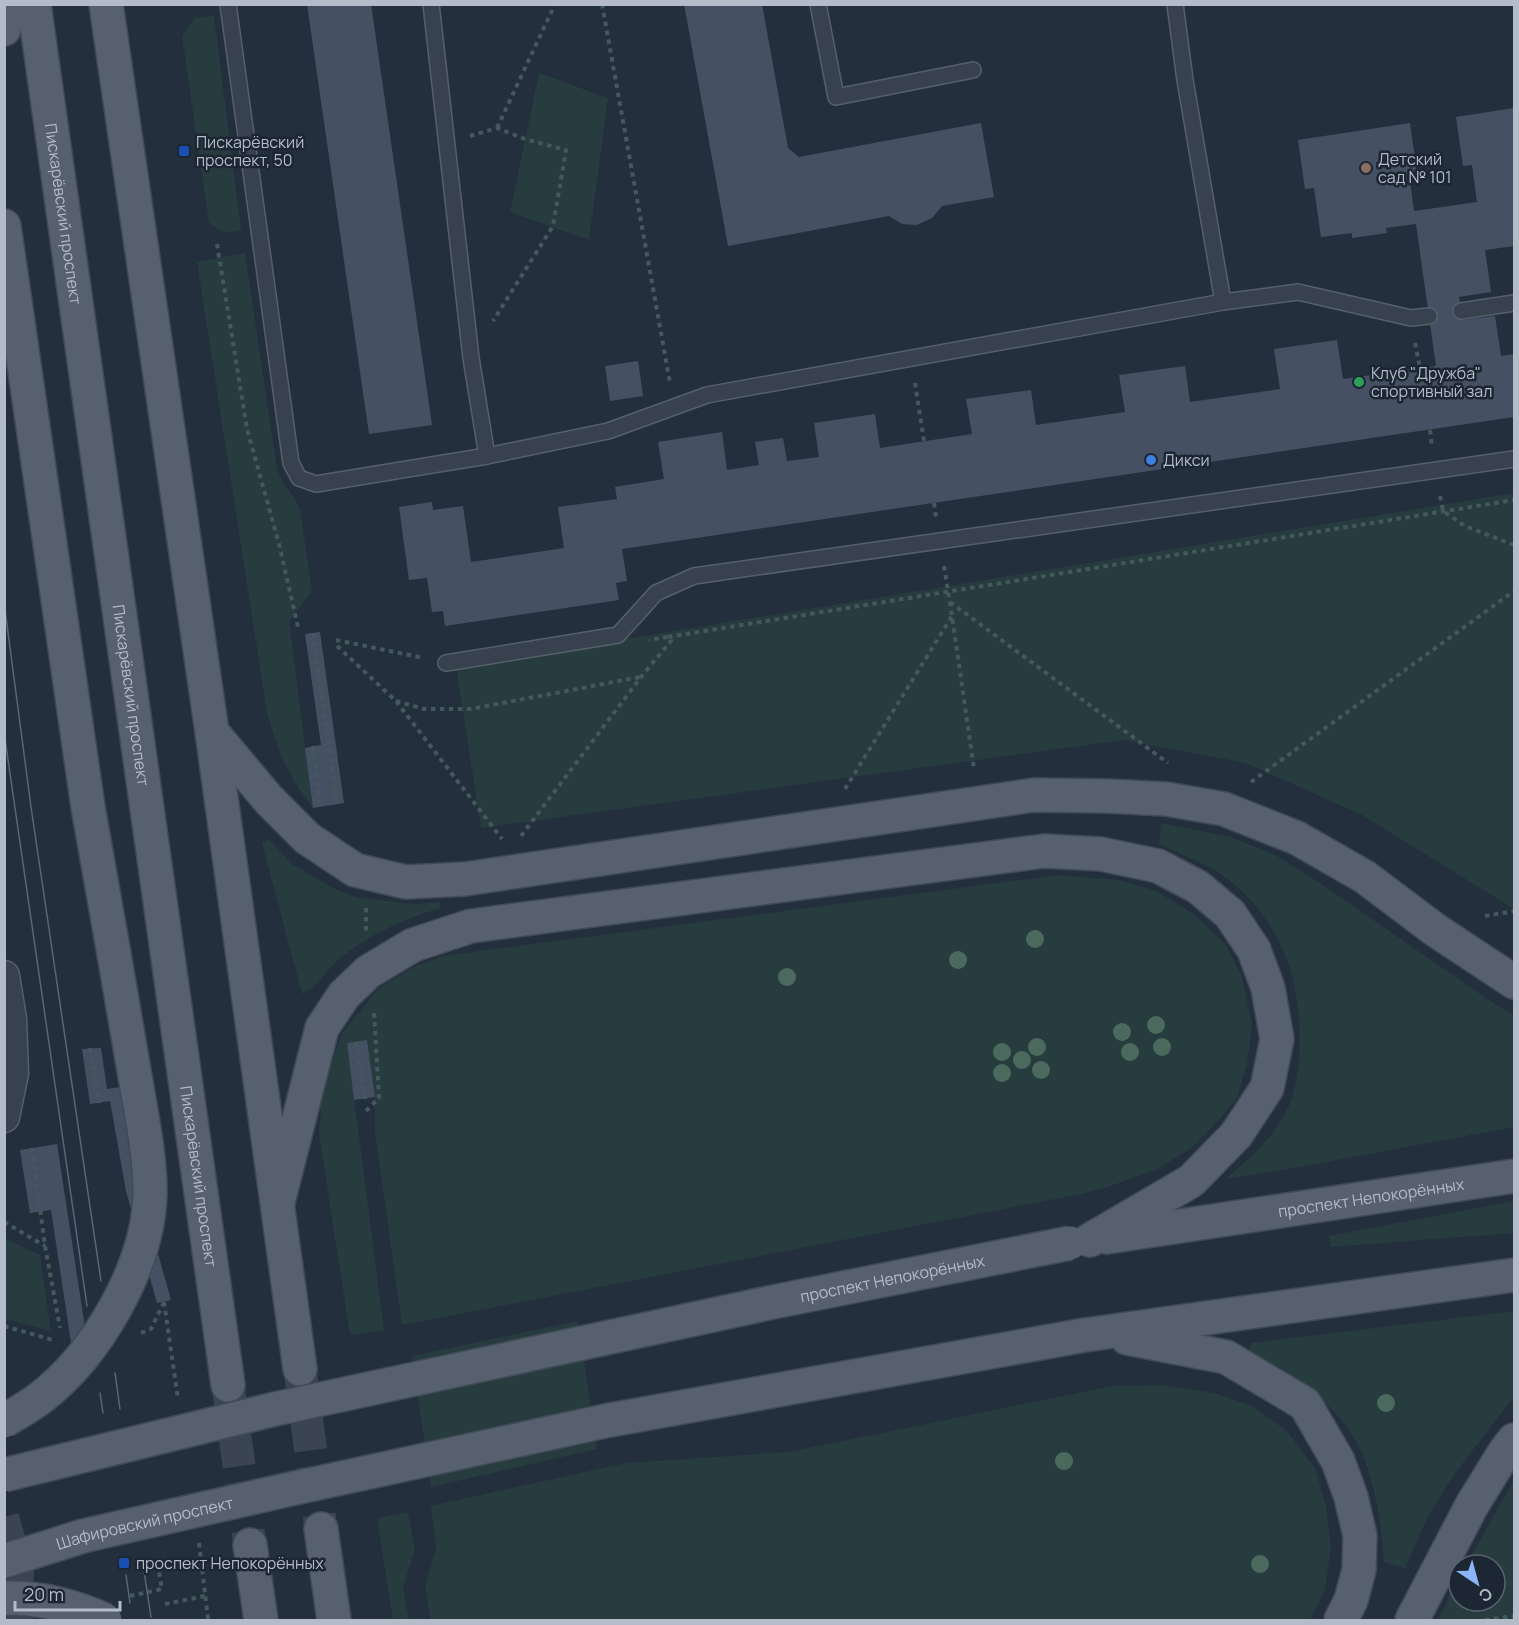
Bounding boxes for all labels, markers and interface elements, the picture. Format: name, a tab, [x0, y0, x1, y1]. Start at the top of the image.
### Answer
street label: Пискарёвский проспект	[40, 122, 87, 306]
place label: Пискарёвский проспект, 50	[196, 131, 304, 171]
marker: Пискарёвский проспект, 50	[177, 144, 191, 158]
place label: Детский сад № 101	[1378, 148, 1452, 188]
marker: Детский сад № 101	[1359, 161, 1373, 175]
place label: Клуб "Дружба" спортивный зал	[1371, 362, 1492, 402]
marker: Клуб "Дружба" спортивный зал	[1352, 375, 1366, 389]
place label: Дикси	[1163, 449, 1210, 471]
marker: Дикси	[1144, 453, 1158, 467]
street label: Пискарёвский проспект	[107, 603, 155, 787]
street label: Пискарёвский проспект	[175, 1084, 222, 1269]
street label: проспект Непокорённых	[1277, 1173, 1466, 1222]
street label: проспект Непокорённых	[798, 1249, 987, 1307]
street label: Шафировский проспект	[53, 1491, 235, 1555]
place label: проспект Непокорённых	[136, 1552, 324, 1574]
north arrow	[1447, 1553, 1507, 1613]
marker: проспект Непокорённых	[117, 1556, 131, 1570]
scale bar	[15, 1574, 120, 1612]
text: 20 m	[24, 1582, 64, 1606]
text: С	[1474, 1583, 1497, 1608]

